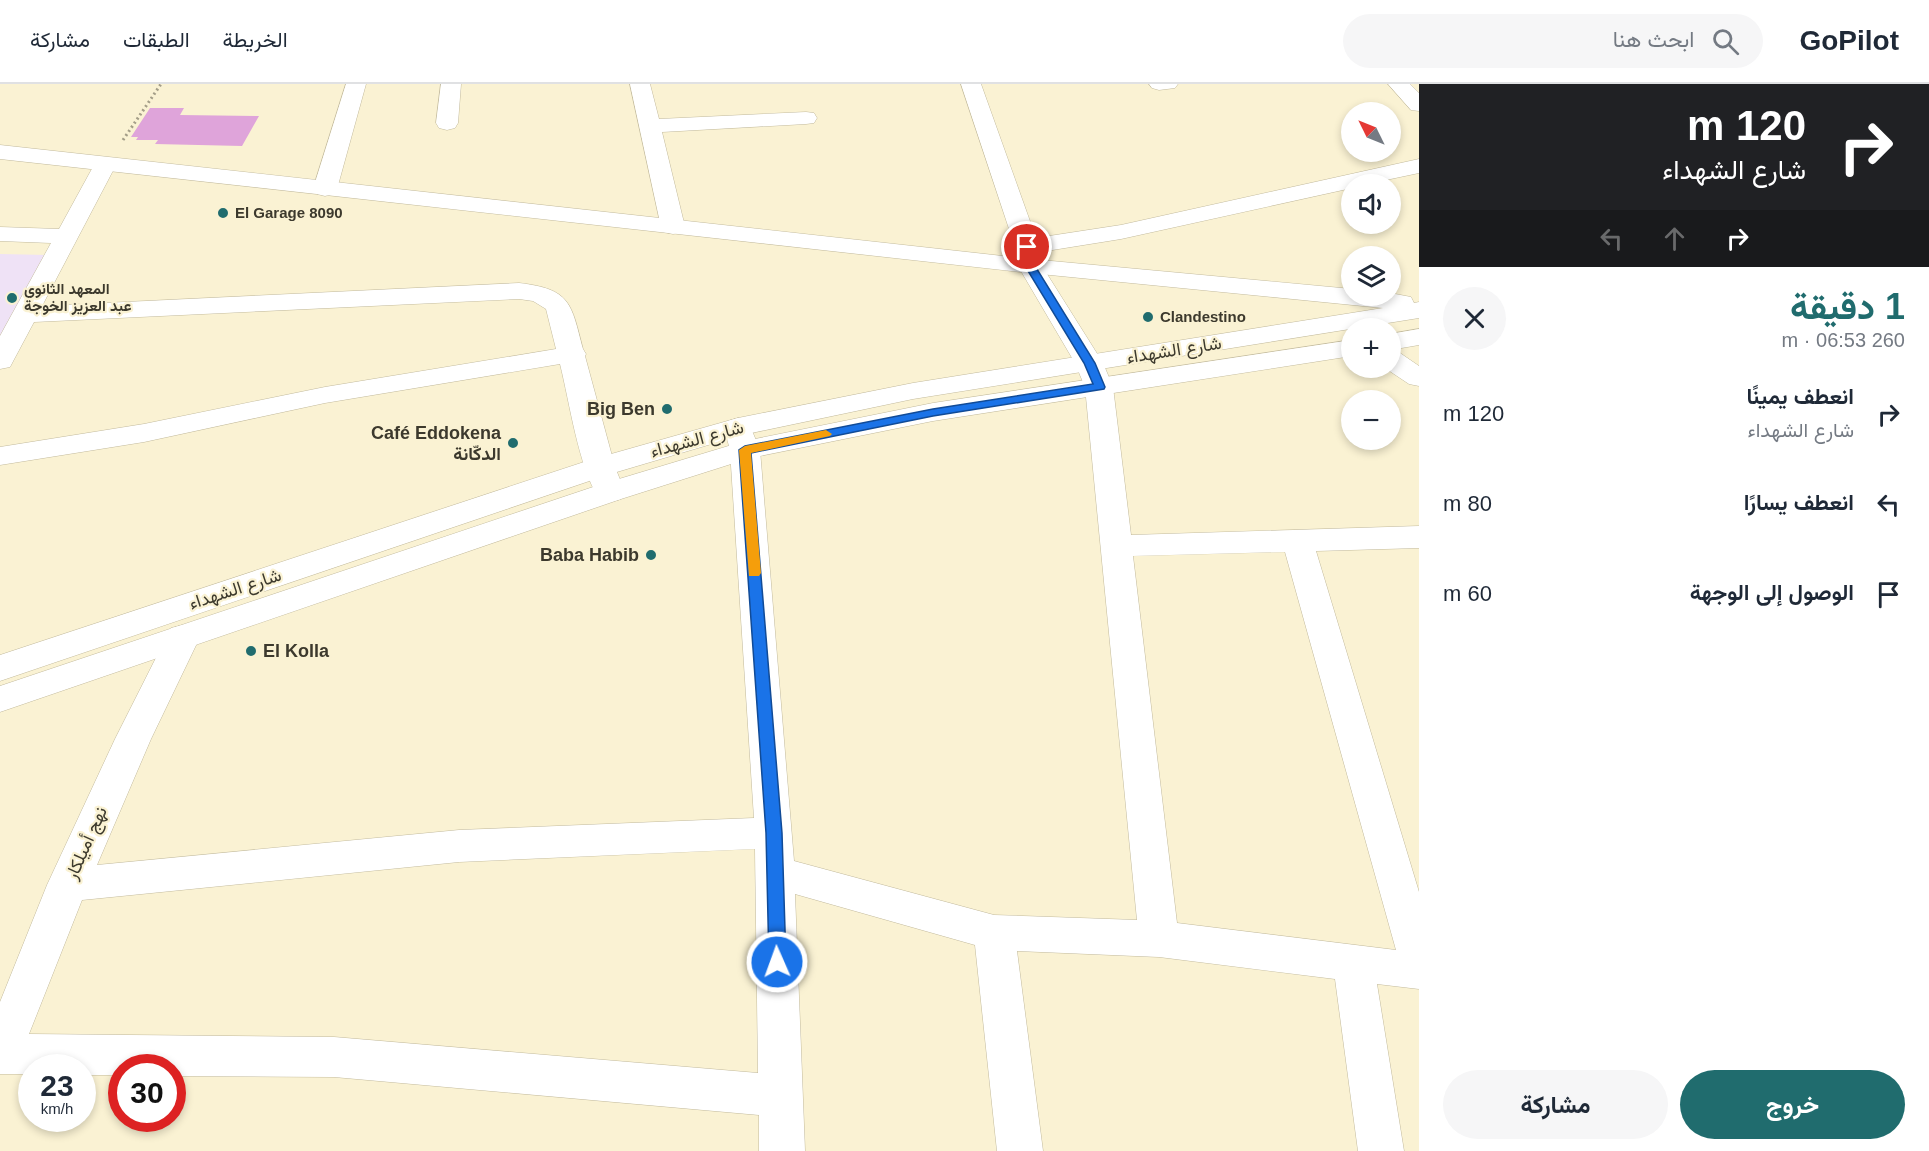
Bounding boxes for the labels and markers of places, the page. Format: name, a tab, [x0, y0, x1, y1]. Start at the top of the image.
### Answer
place label: El Garage 8090	[235, 204, 343, 221]
marker: El Garage 8090	[216, 206, 230, 220]
pin	[1001, 221, 1052, 272]
place label: المعهد الثانوي عبد العزيز الخوجة	[24, 280, 131, 315]
marker: المعهد الثانوي عبد العزيز الخوجة	[5, 291, 19, 305]
place label: Clandestino	[1160, 308, 1246, 325]
marker: Clandestino	[1141, 310, 1155, 324]
place label: Big Ben	[587, 399, 655, 419]
marker: Big Ben	[660, 402, 674, 416]
place label: Café Eddokena الدكّانة	[371, 423, 502, 464]
marker: Café Eddokena الدكّانة	[506, 436, 520, 450]
place label: Baba Habib	[540, 545, 639, 565]
marker: Baba Habib	[644, 548, 658, 562]
place label: El Kolla	[263, 641, 330, 661]
marker: El Kolla	[244, 644, 258, 658]

